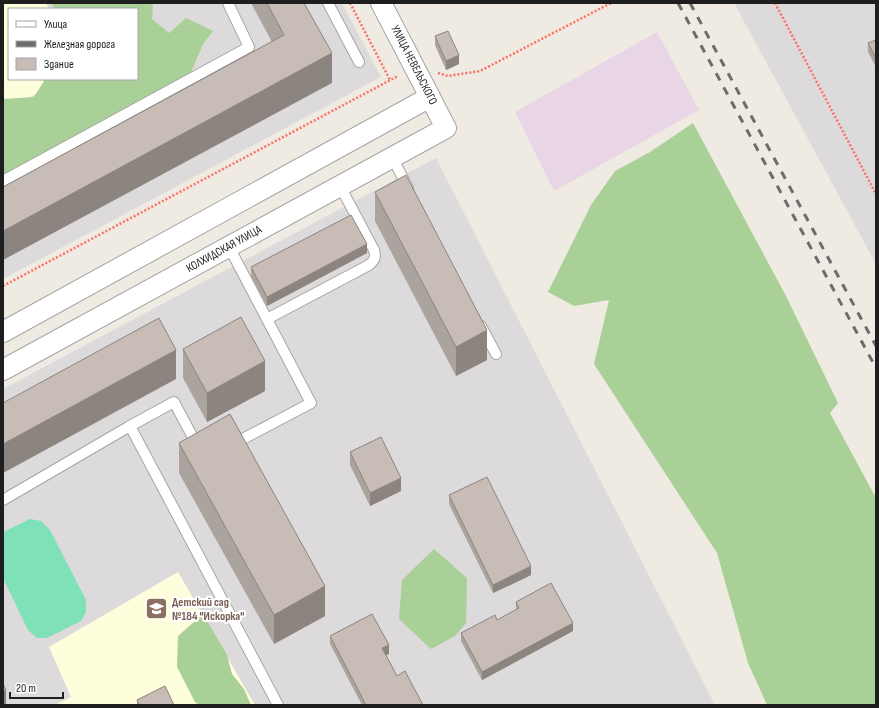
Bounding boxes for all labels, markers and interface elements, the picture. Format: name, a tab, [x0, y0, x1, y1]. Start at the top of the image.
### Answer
legend	[8, 8, 138, 80]
text: Улица	[44, 17, 68, 32]
street label: УЛИЦА НЕВЕЛЬСКОГО	[387, 23, 441, 107]
text: Железная дорога	[44, 37, 116, 52]
text: Здание	[44, 57, 74, 72]
street label: КОЛХИДСКАЯ УЛИЦА	[184, 222, 265, 276]
place label: Детский сад №184 "Искорка"	[172, 595, 244, 624]
school or university icon: Детский сад №184 "Искорка"	[144, 596, 170, 622]
scale bar	[10, 674, 63, 700]
text: 20 m	[16, 681, 36, 696]

